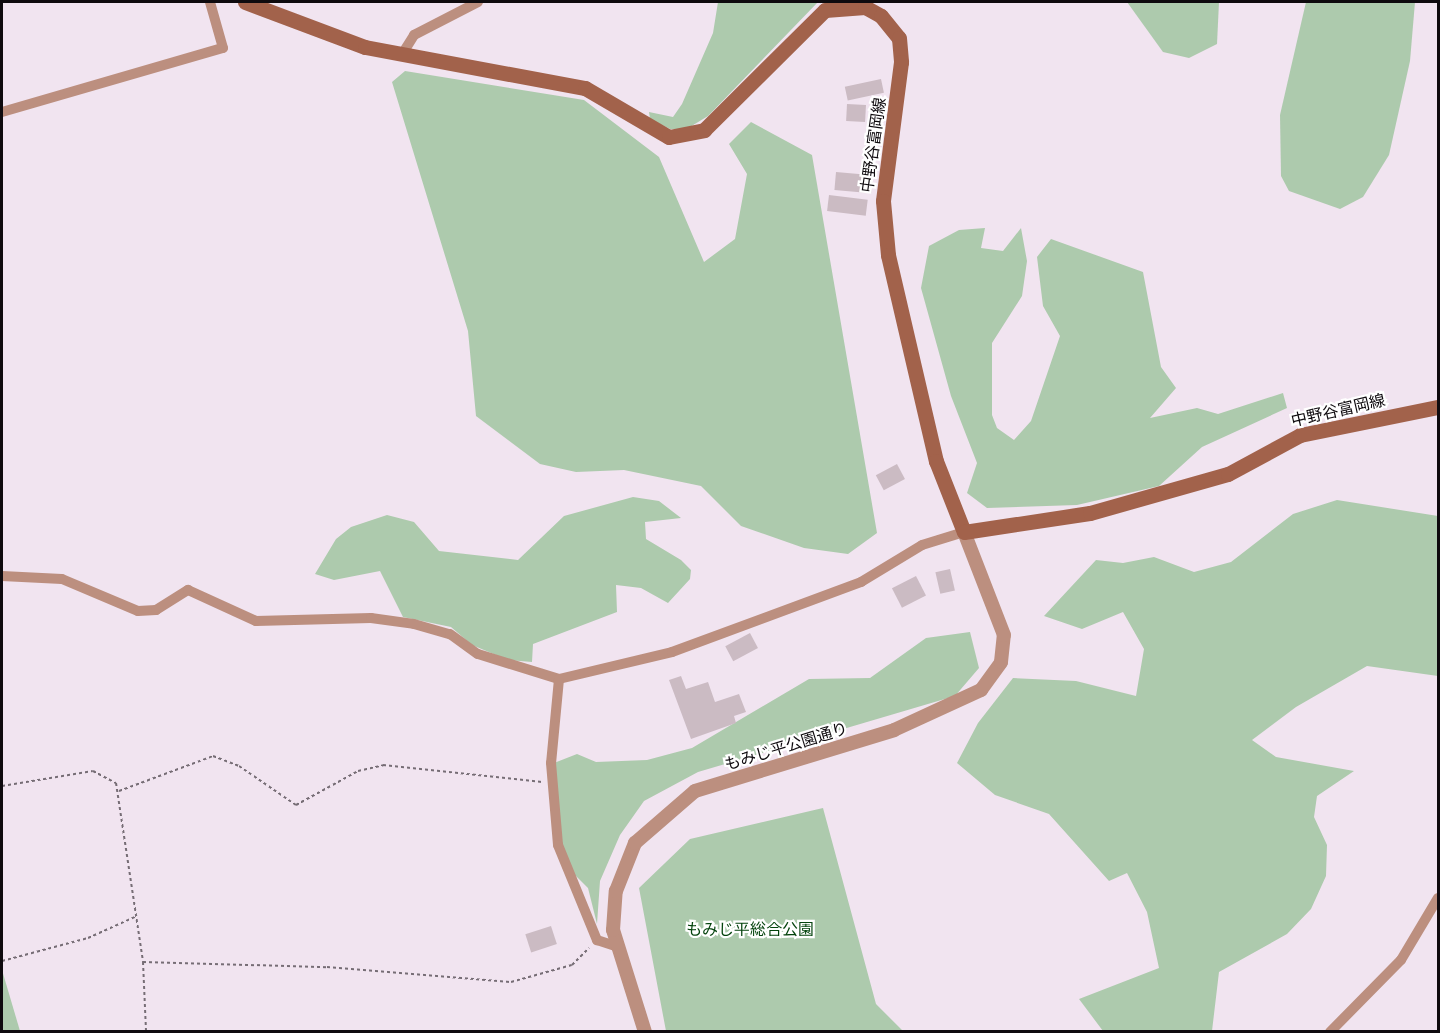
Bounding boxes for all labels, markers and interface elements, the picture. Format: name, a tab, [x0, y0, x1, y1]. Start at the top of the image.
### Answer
street label: 中野谷富岡線	[857, 96, 889, 194]
street label: 中野谷富岡線	[1289, 390, 1387, 430]
street label: もみじ平公園通り	[722, 718, 850, 774]
park label: もみじ平総合公園	[686, 919, 814, 939]

